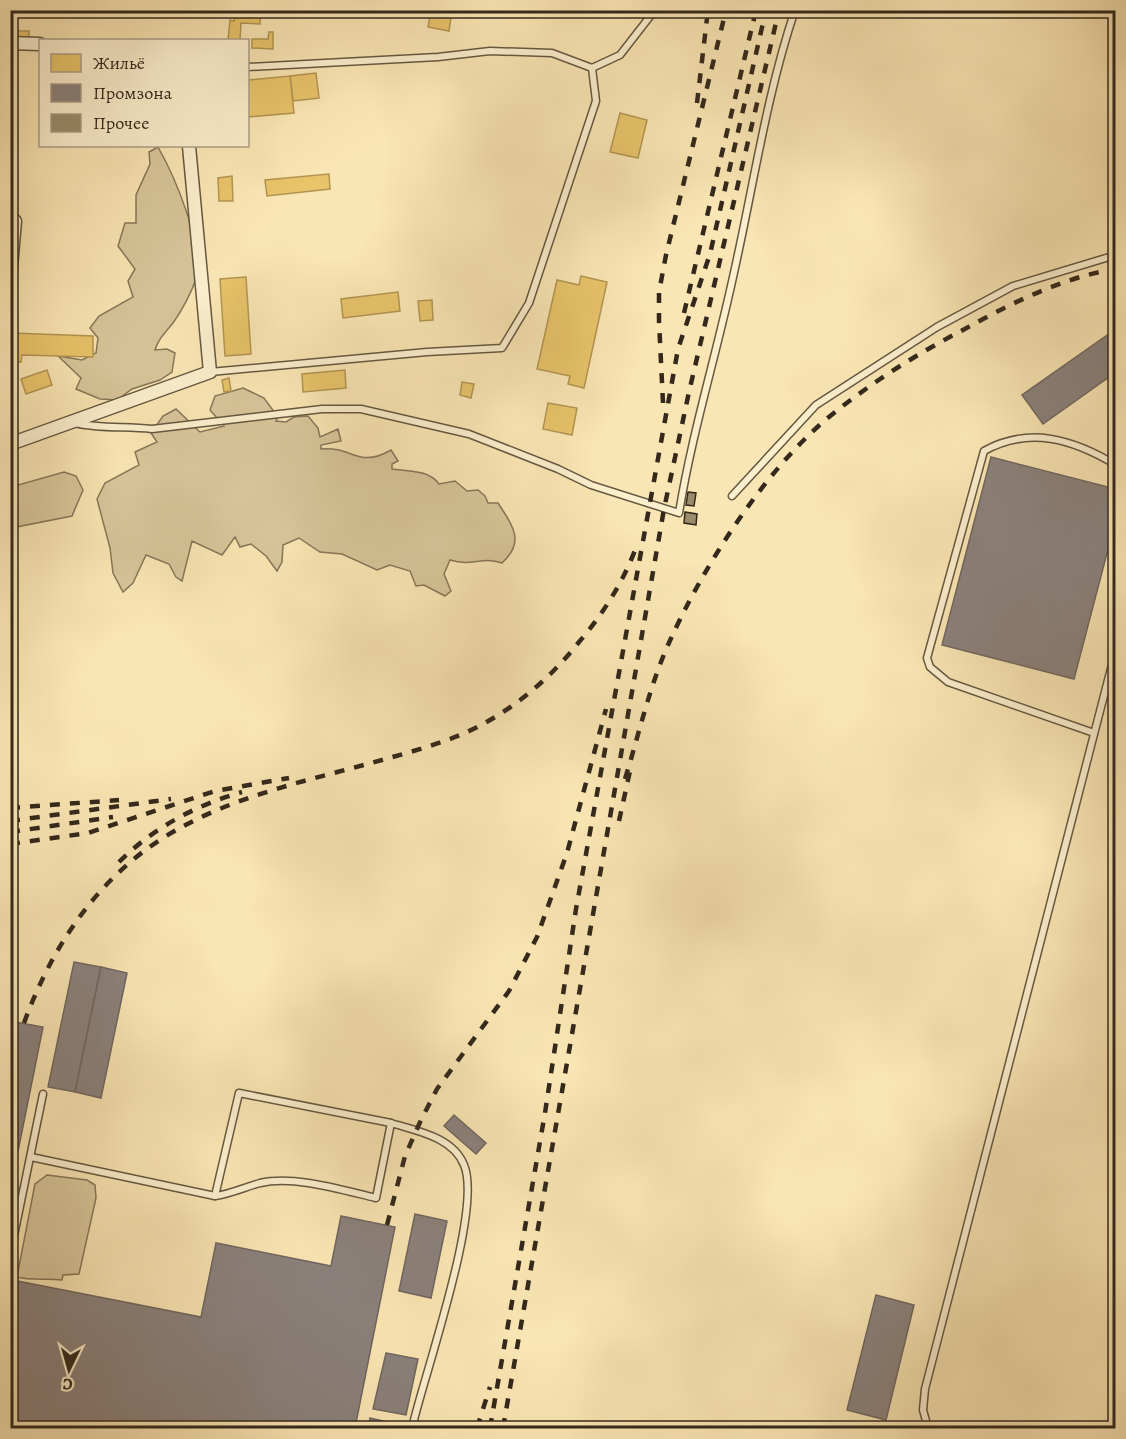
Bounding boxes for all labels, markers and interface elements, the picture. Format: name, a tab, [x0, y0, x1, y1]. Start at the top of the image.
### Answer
legend	[39, 39, 249, 147]
text: Жильё	[93, 51, 145, 75]
text: Промзона	[93, 81, 173, 105]
text: Прочее	[93, 111, 149, 135]
north arrow	[39, 1340, 99, 1400]
text: С	[62, 1373, 74, 1395]

